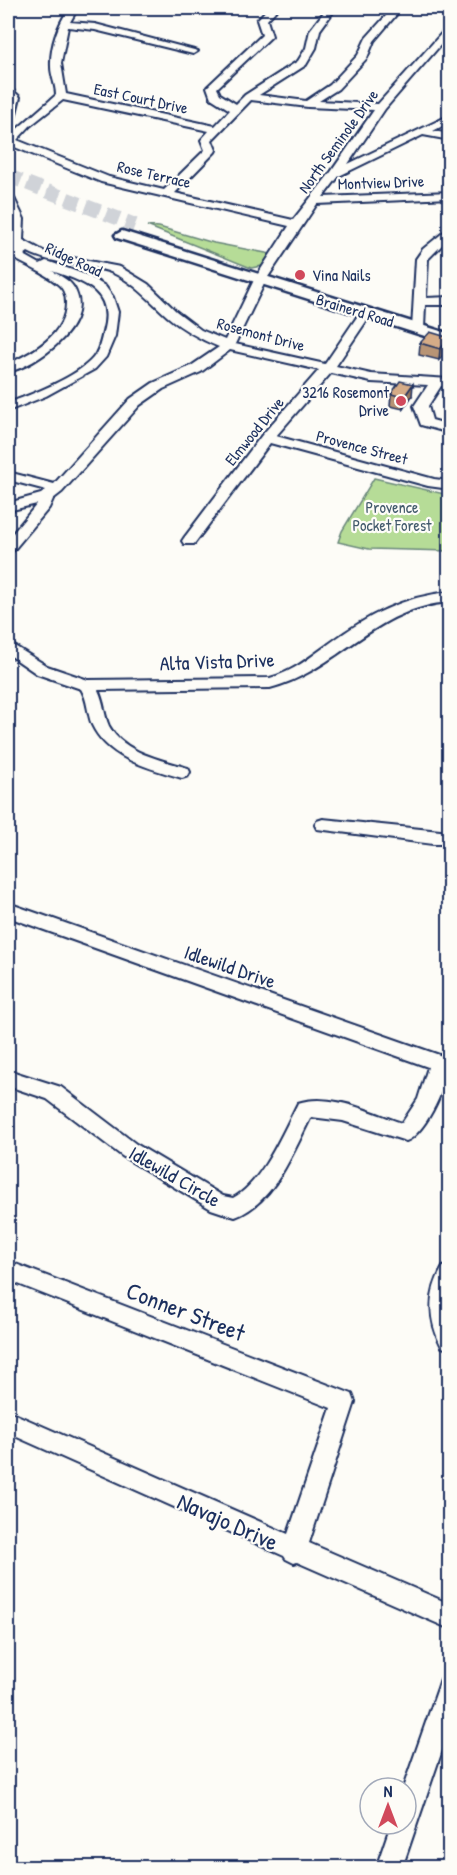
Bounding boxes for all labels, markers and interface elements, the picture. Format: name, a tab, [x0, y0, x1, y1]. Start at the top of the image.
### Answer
street label: East Court Drive	[92, 77, 191, 119]
street label: North Seminole Drive	[293, 84, 384, 197]
street label: Rose Terrace	[115, 155, 194, 193]
street label: Montview Drive	[338, 169, 425, 194]
street label: Ridge Road	[42, 236, 106, 282]
place label: Vina Nails	[312, 264, 371, 286]
marker: Vina Nails	[293, 268, 307, 282]
street label: Brainerd Road	[314, 288, 396, 332]
street label: Rosemont Drive	[215, 312, 308, 356]
place label: 3216 Rosemont Drive	[302, 381, 390, 421]
street label: Elmwood Drive	[219, 392, 289, 470]
marker: 3216 Rosemont Drive	[394, 394, 408, 408]
street label: Provence Street	[314, 424, 411, 470]
park label: Provence Pocket Forest	[352, 496, 432, 536]
street label: Alta Vista Drive	[159, 646, 275, 676]
street label: Idlewild Drive	[181, 938, 279, 994]
street label: Idlewild Circle	[124, 1139, 226, 1213]
street label: Conner Street	[122, 1274, 251, 1349]
street label: Navajo Drive	[173, 1485, 284, 1558]
north arrow	[358, 1776, 418, 1836]
text: N	[384, 1780, 393, 1802]

